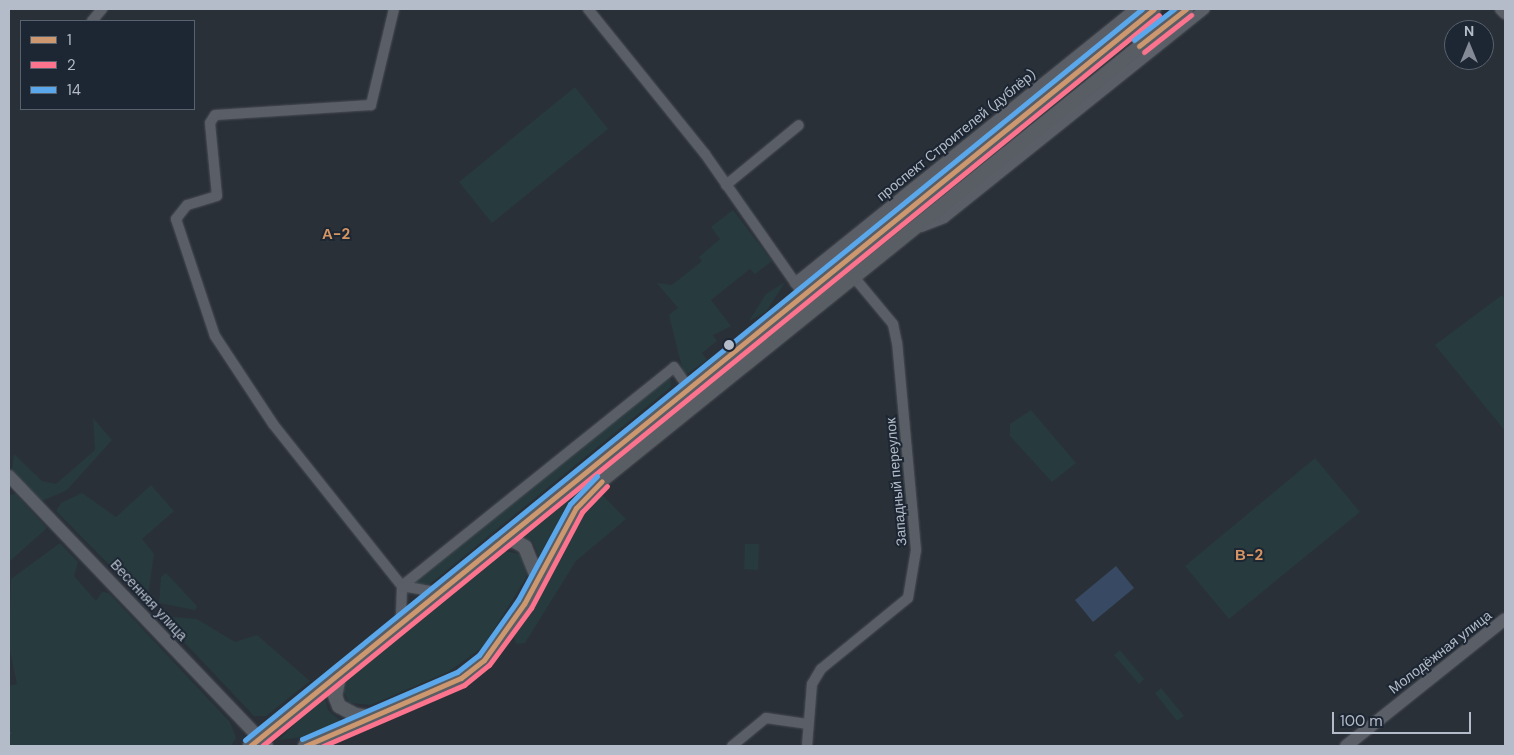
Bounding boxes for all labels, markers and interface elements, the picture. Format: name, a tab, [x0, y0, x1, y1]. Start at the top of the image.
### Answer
legend	[20, 20, 195, 110]
north arrow	[1444, 20, 1494, 70]
text: N	[1464, 22, 1474, 40]
text: 1	[67, 30, 72, 50]
text: 2	[67, 55, 76, 75]
street label: проспект Строителей (дублёр)	[873, 66, 1039, 204]
text: 14	[67, 80, 81, 100]
district label: А-2	[322, 226, 350, 244]
unlabelled marker	[724, 340, 734, 350]
street label: Западный переулок	[882, 417, 910, 547]
district label: В-2	[1235, 547, 1263, 565]
street label: Весенняя улица	[107, 556, 191, 644]
street label: Молодёжная улица	[1385, 607, 1495, 697]
scale bar	[1334, 702, 1473, 734]
text: 100 m	[1340, 711, 1383, 731]

